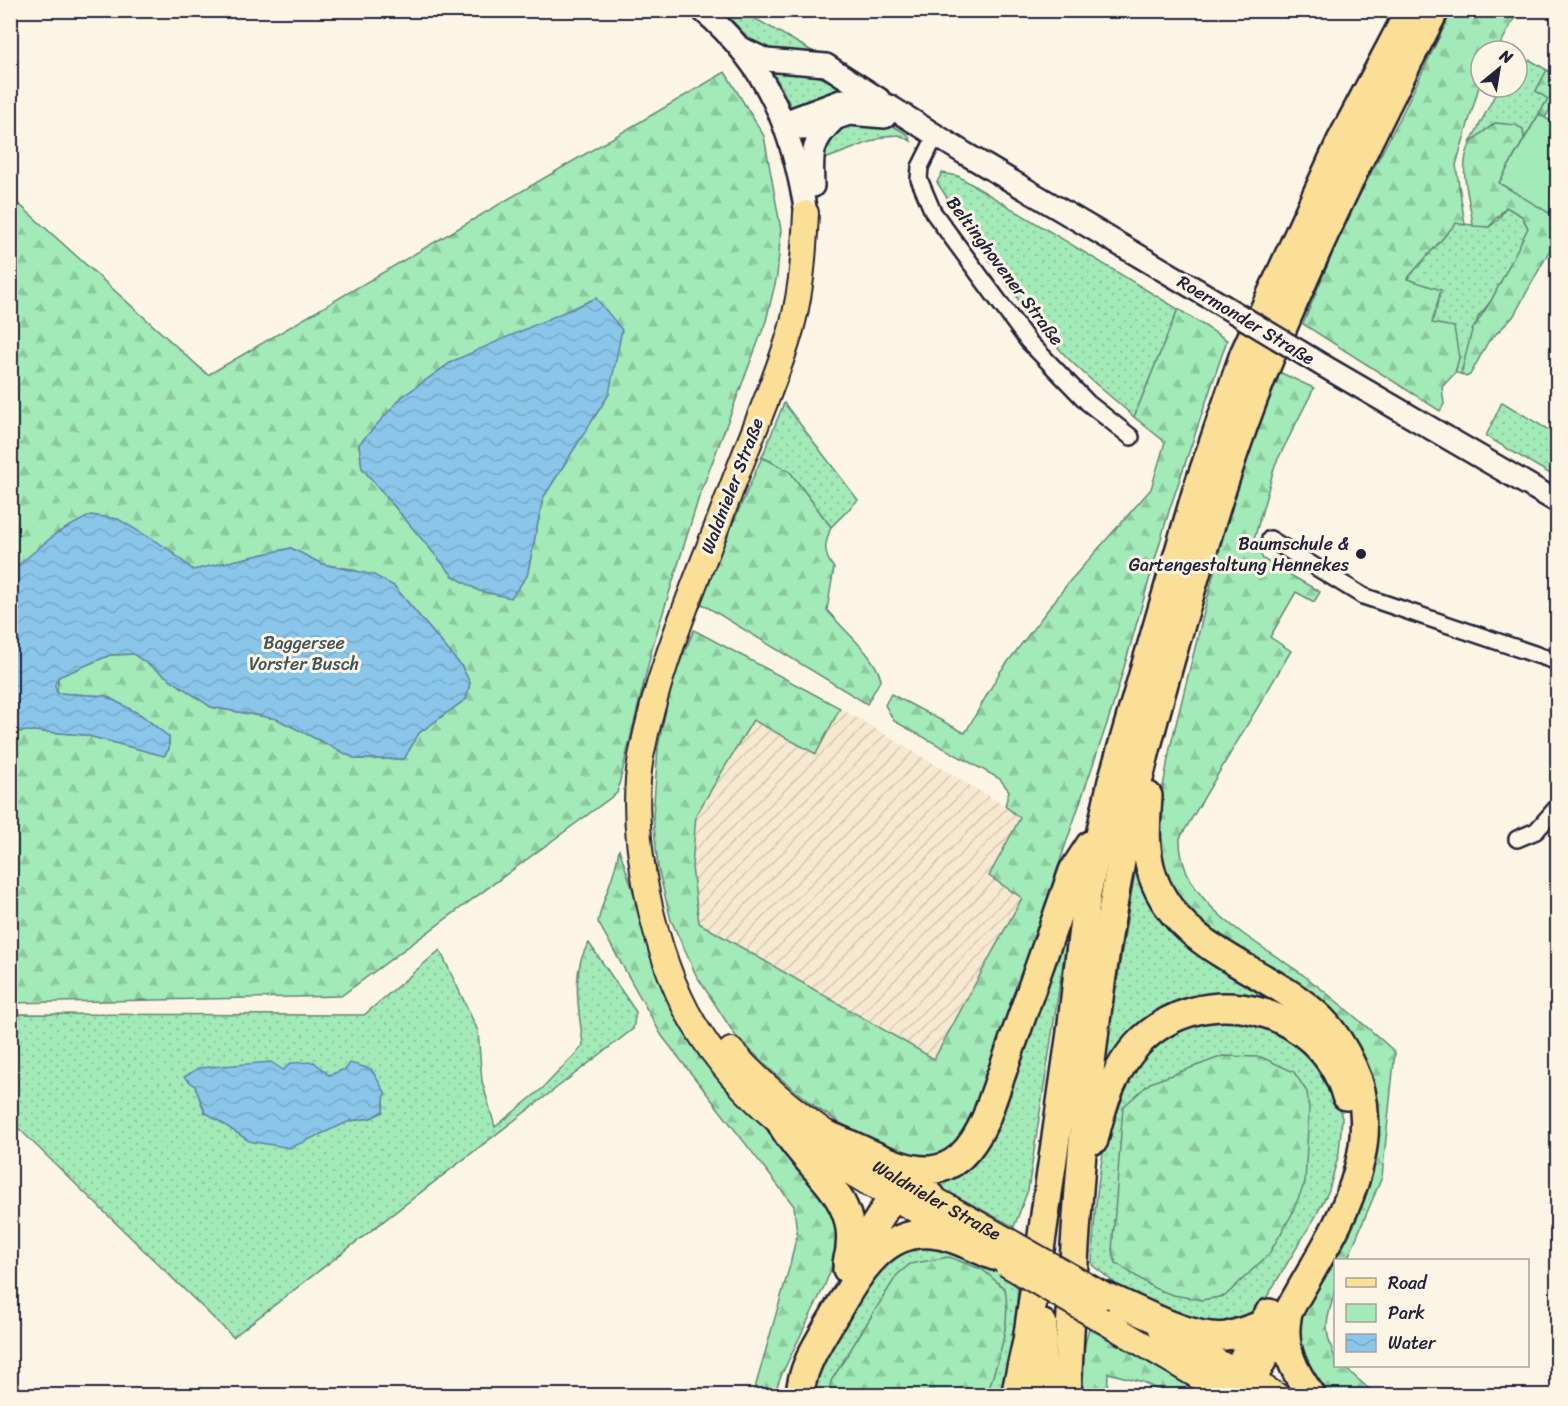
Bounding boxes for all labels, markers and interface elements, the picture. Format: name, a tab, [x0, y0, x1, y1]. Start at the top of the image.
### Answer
north arrow	[1469, 39, 1529, 99]
text: N	[1493, 41, 1519, 72]
street label: Beltinghovener Straße	[938, 189, 1072, 353]
street label: Roermonder Straße	[1171, 266, 1321, 374]
street label: Waldnieler Straße	[691, 413, 773, 559]
place label: Baumschule & Gartengestaltung Hennekes	[1129, 528, 1350, 581]
marker: Baumschule & Gartengestaltung Hennekes	[1354, 547, 1368, 561]
park label: Baggersee Vorster Busch	[249, 627, 359, 680]
street label: Waldnieler Straße	[866, 1151, 1007, 1250]
legend	[1334, 1259, 1529, 1367]
text: Road	[1388, 1267, 1428, 1299]
text: Park	[1388, 1297, 1425, 1329]
text: Water	[1388, 1327, 1437, 1359]

